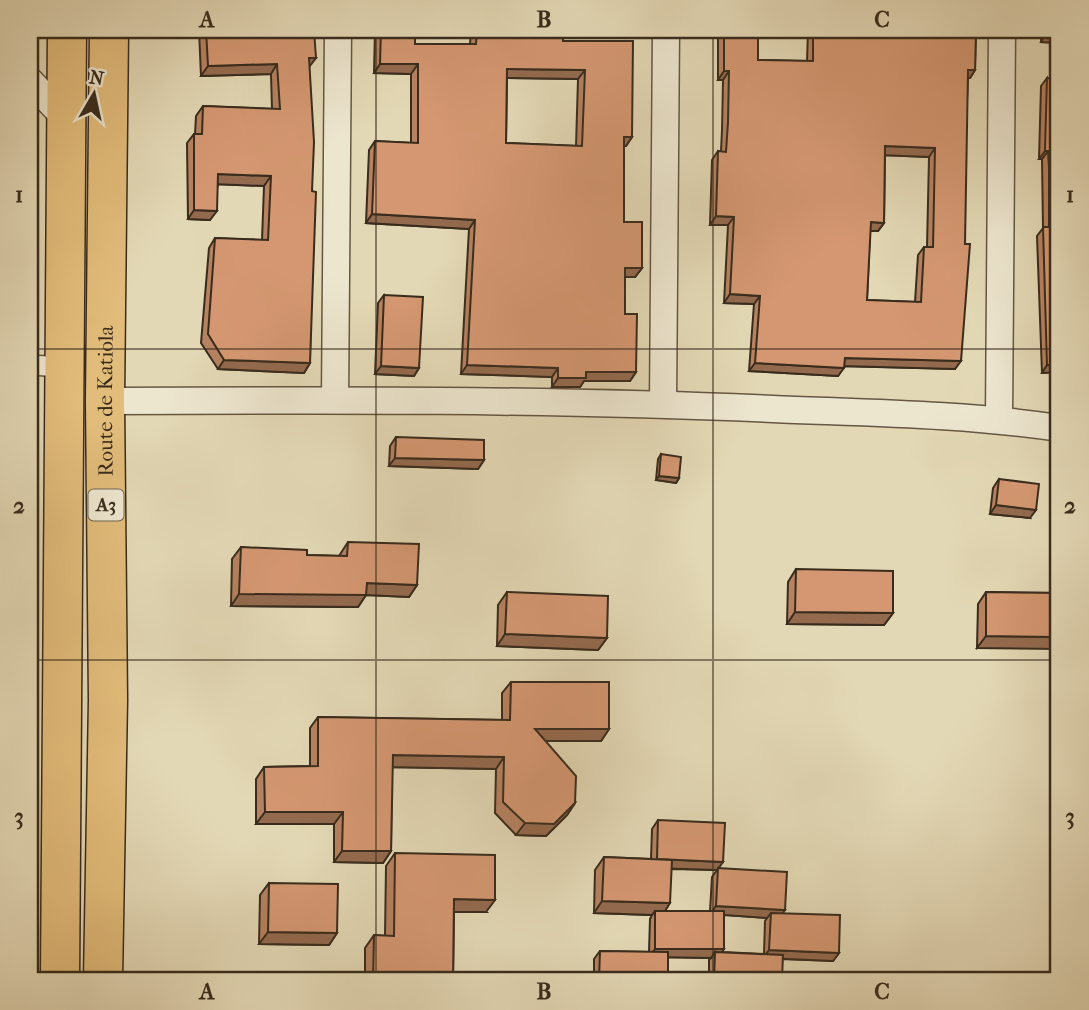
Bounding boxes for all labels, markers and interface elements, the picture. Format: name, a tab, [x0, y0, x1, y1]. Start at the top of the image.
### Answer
text: A	[198, 6, 216, 33]
text: B	[537, 6, 552, 33]
text: C	[874, 6, 890, 33]
north arrow	[60, 60, 130, 130]
text: N	[88, 66, 106, 90]
text: 1	[15, 181, 23, 208]
text: 1	[1066, 181, 1074, 208]
street label: Route de Katiola	[93, 325, 118, 477]
road number: A3	[88, 490, 124, 520]
text: 2	[13, 492, 25, 519]
text: 2	[1064, 492, 1076, 519]
text: 3	[14, 803, 24, 830]
text: 3	[1065, 803, 1075, 830]
text: A	[198, 978, 216, 1005]
text: B	[537, 978, 552, 1005]
text: C	[874, 978, 890, 1005]

